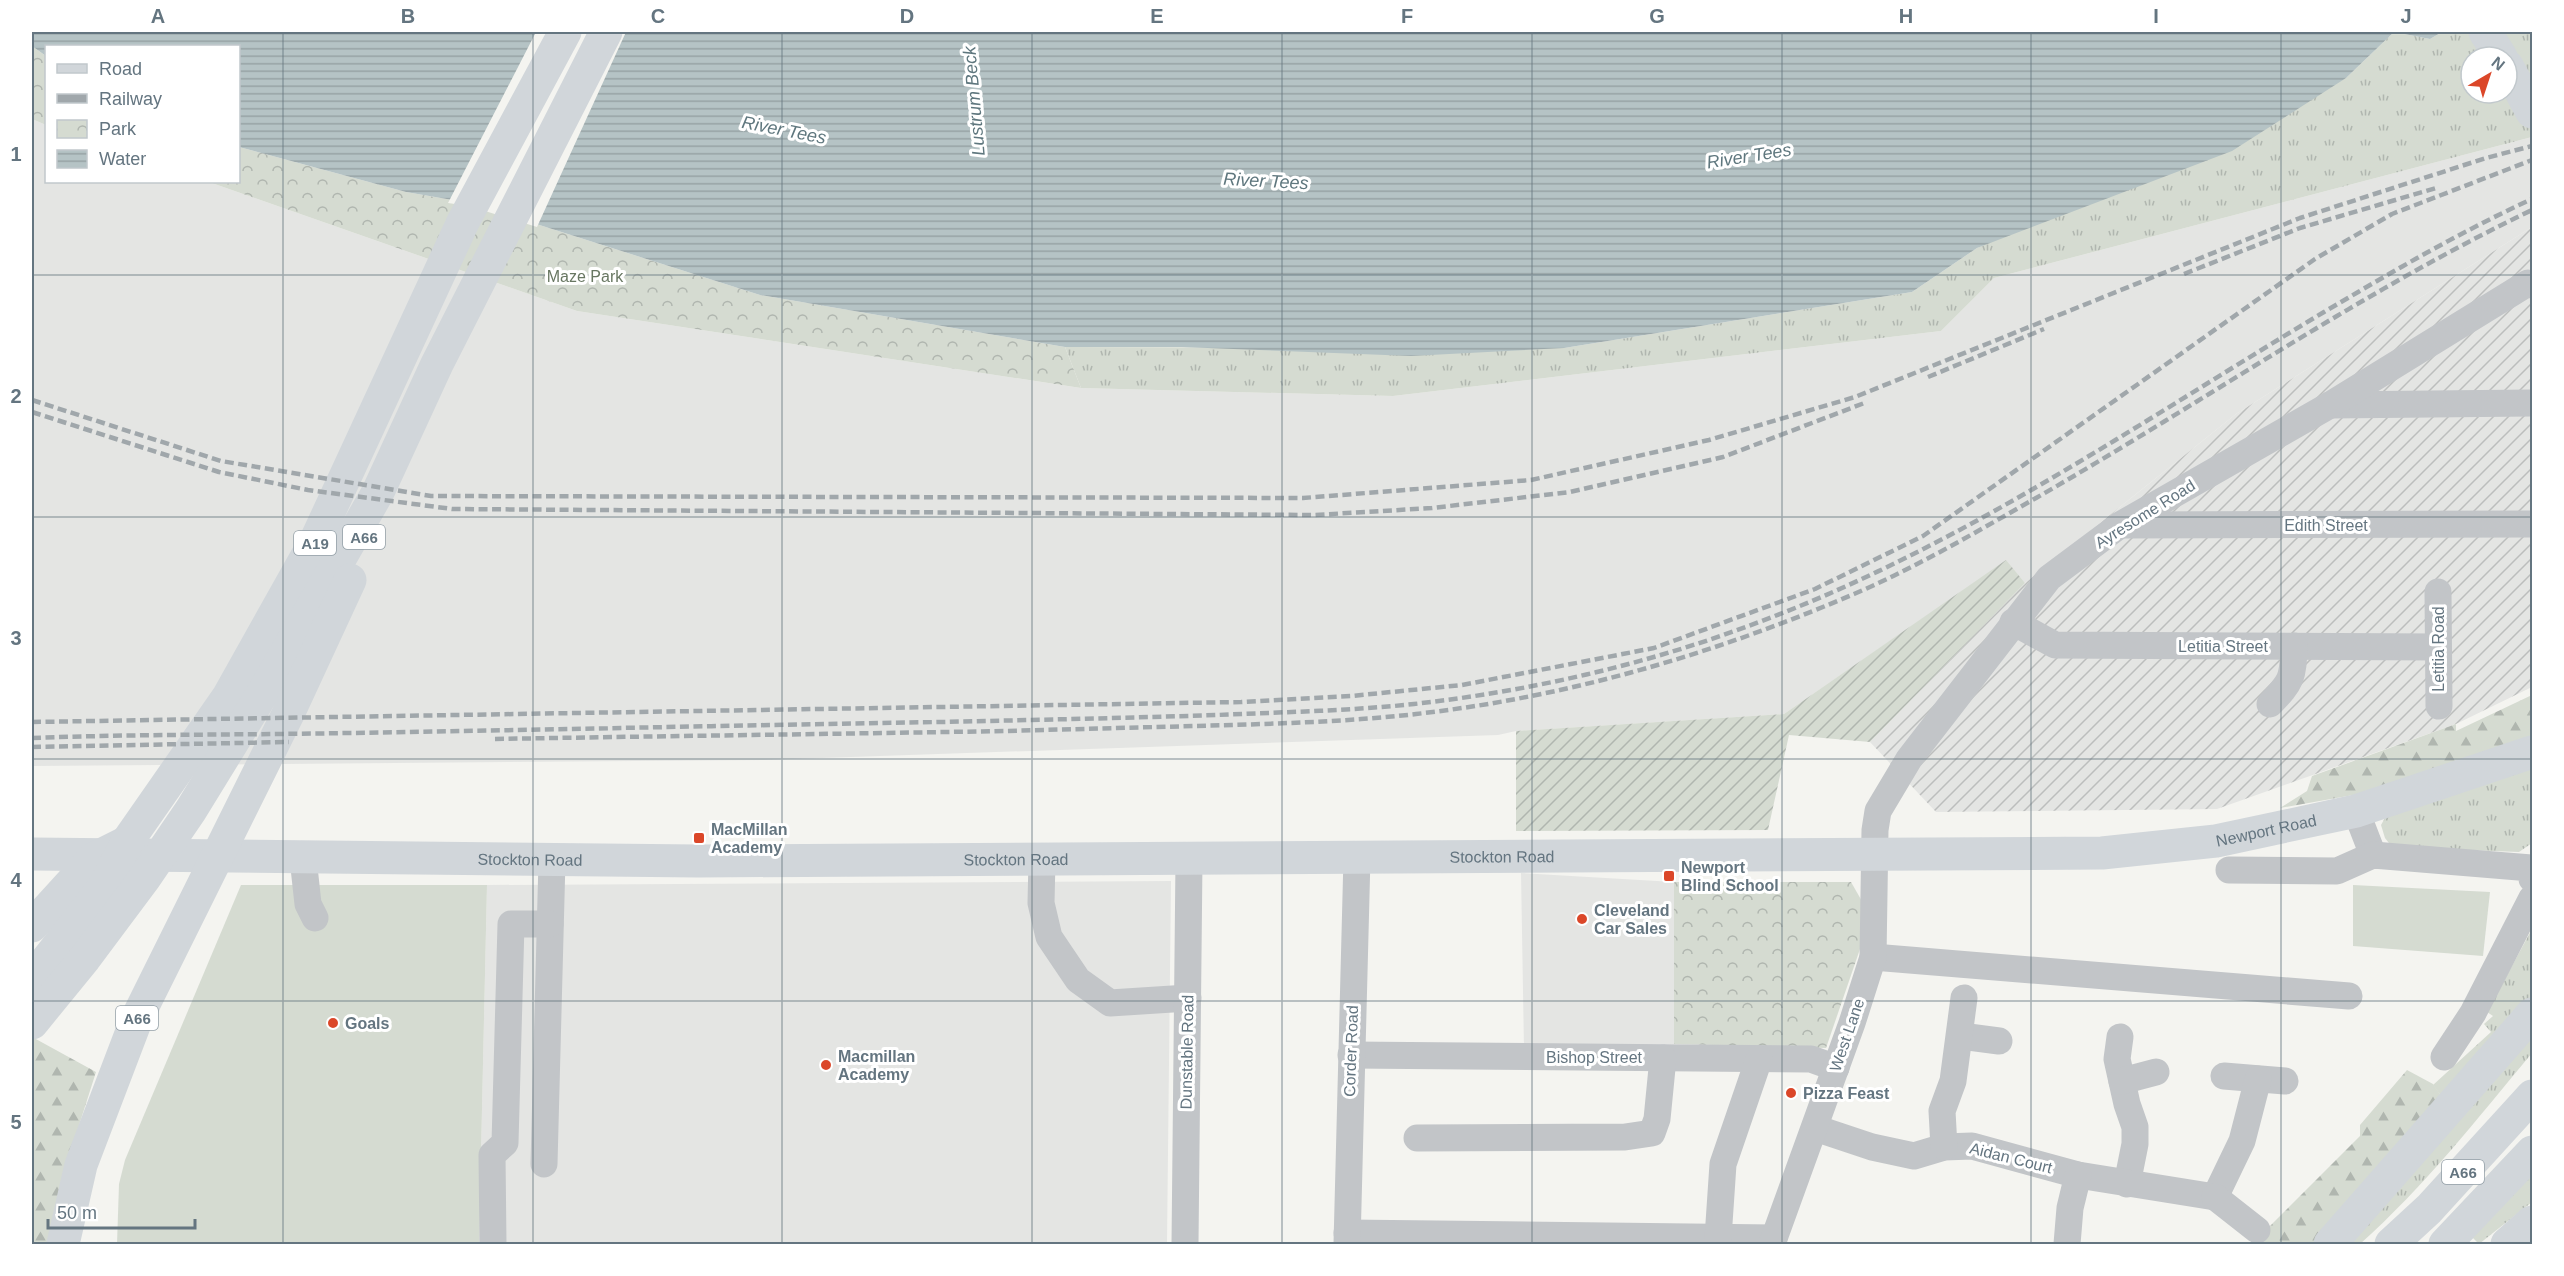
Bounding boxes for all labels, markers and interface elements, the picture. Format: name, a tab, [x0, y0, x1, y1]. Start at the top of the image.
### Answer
text: A	[151, 5, 165, 27]
text: B	[401, 5, 415, 27]
text: C	[651, 5, 665, 27]
text: D	[900, 5, 914, 27]
text: E	[1150, 5, 1164, 27]
text: F	[1401, 5, 1413, 27]
text: G	[1649, 5, 1665, 27]
text: H	[1899, 5, 1913, 27]
text: I	[2153, 5, 2159, 27]
text: J	[2400, 5, 2412, 27]
water label: Lustrum Beck	[959, 44, 989, 157]
legend	[45, 45, 240, 183]
north arrow	[2459, 45, 2519, 105]
text: N	[2488, 53, 2508, 74]
text: Road	[99, 59, 142, 79]
text: Railway	[99, 89, 162, 109]
water label: River Tees	[740, 112, 828, 148]
text: Park	[99, 119, 137, 139]
water label: River Tees	[1705, 139, 1793, 173]
text: 1	[10, 143, 22, 165]
text: Water	[99, 149, 146, 169]
water label: River Tees	[1223, 169, 1309, 193]
park label: Maze Park	[547, 268, 624, 285]
text: 2	[10, 385, 22, 407]
street label: Ayresome Road	[2092, 476, 2198, 552]
street label: Edith Street	[2284, 517, 2368, 534]
road number: A66	[343, 525, 385, 549]
road number: A19	[294, 531, 336, 555]
street label: Letitia Road	[2430, 606, 2447, 692]
text: 3	[10, 627, 22, 649]
street label: Letitia Street	[2178, 638, 2268, 655]
street label: Newport Road	[2214, 811, 2318, 849]
place label: MacMillan Academy	[711, 821, 787, 856]
marker: MacMillan Academy	[692, 831, 706, 845]
street label: Stockton Road	[1449, 848, 1555, 865]
street label: Stockton Road	[477, 850, 583, 868]
street label: Stockton Road	[963, 850, 1069, 868]
place label: Newport Blind School	[1681, 859, 1779, 894]
text: 4	[10, 869, 22, 891]
marker: Newport Blind School	[1662, 869, 1676, 883]
place label: Cleveland Car Sales	[1594, 902, 1670, 937]
marker: Cleveland Car Sales	[1575, 912, 1589, 926]
street label: Dunstable Road	[1177, 994, 1197, 1110]
street label: West Lane	[1827, 996, 1867, 1074]
street label: Corder Road	[1341, 1005, 1361, 1097]
road number: A66	[116, 1006, 158, 1030]
place label: Goals	[345, 1015, 390, 1032]
marker: Goals	[326, 1016, 340, 1030]
place label: Macmillan Academy	[838, 1048, 915, 1083]
street label: Bishop Street	[1546, 1049, 1643, 1066]
marker: Macmillan Academy	[819, 1058, 833, 1072]
place label: Pizza Feast	[1803, 1085, 1890, 1102]
marker: Pizza Feast	[1784, 1086, 1798, 1100]
text: 5	[10, 1111, 22, 1133]
street label: Aidan Court	[1968, 1140, 2055, 1177]
road number: A66	[2442, 1160, 2484, 1184]
scale bar	[48, 1192, 195, 1230]
text: 50 m	[57, 1203, 97, 1223]

